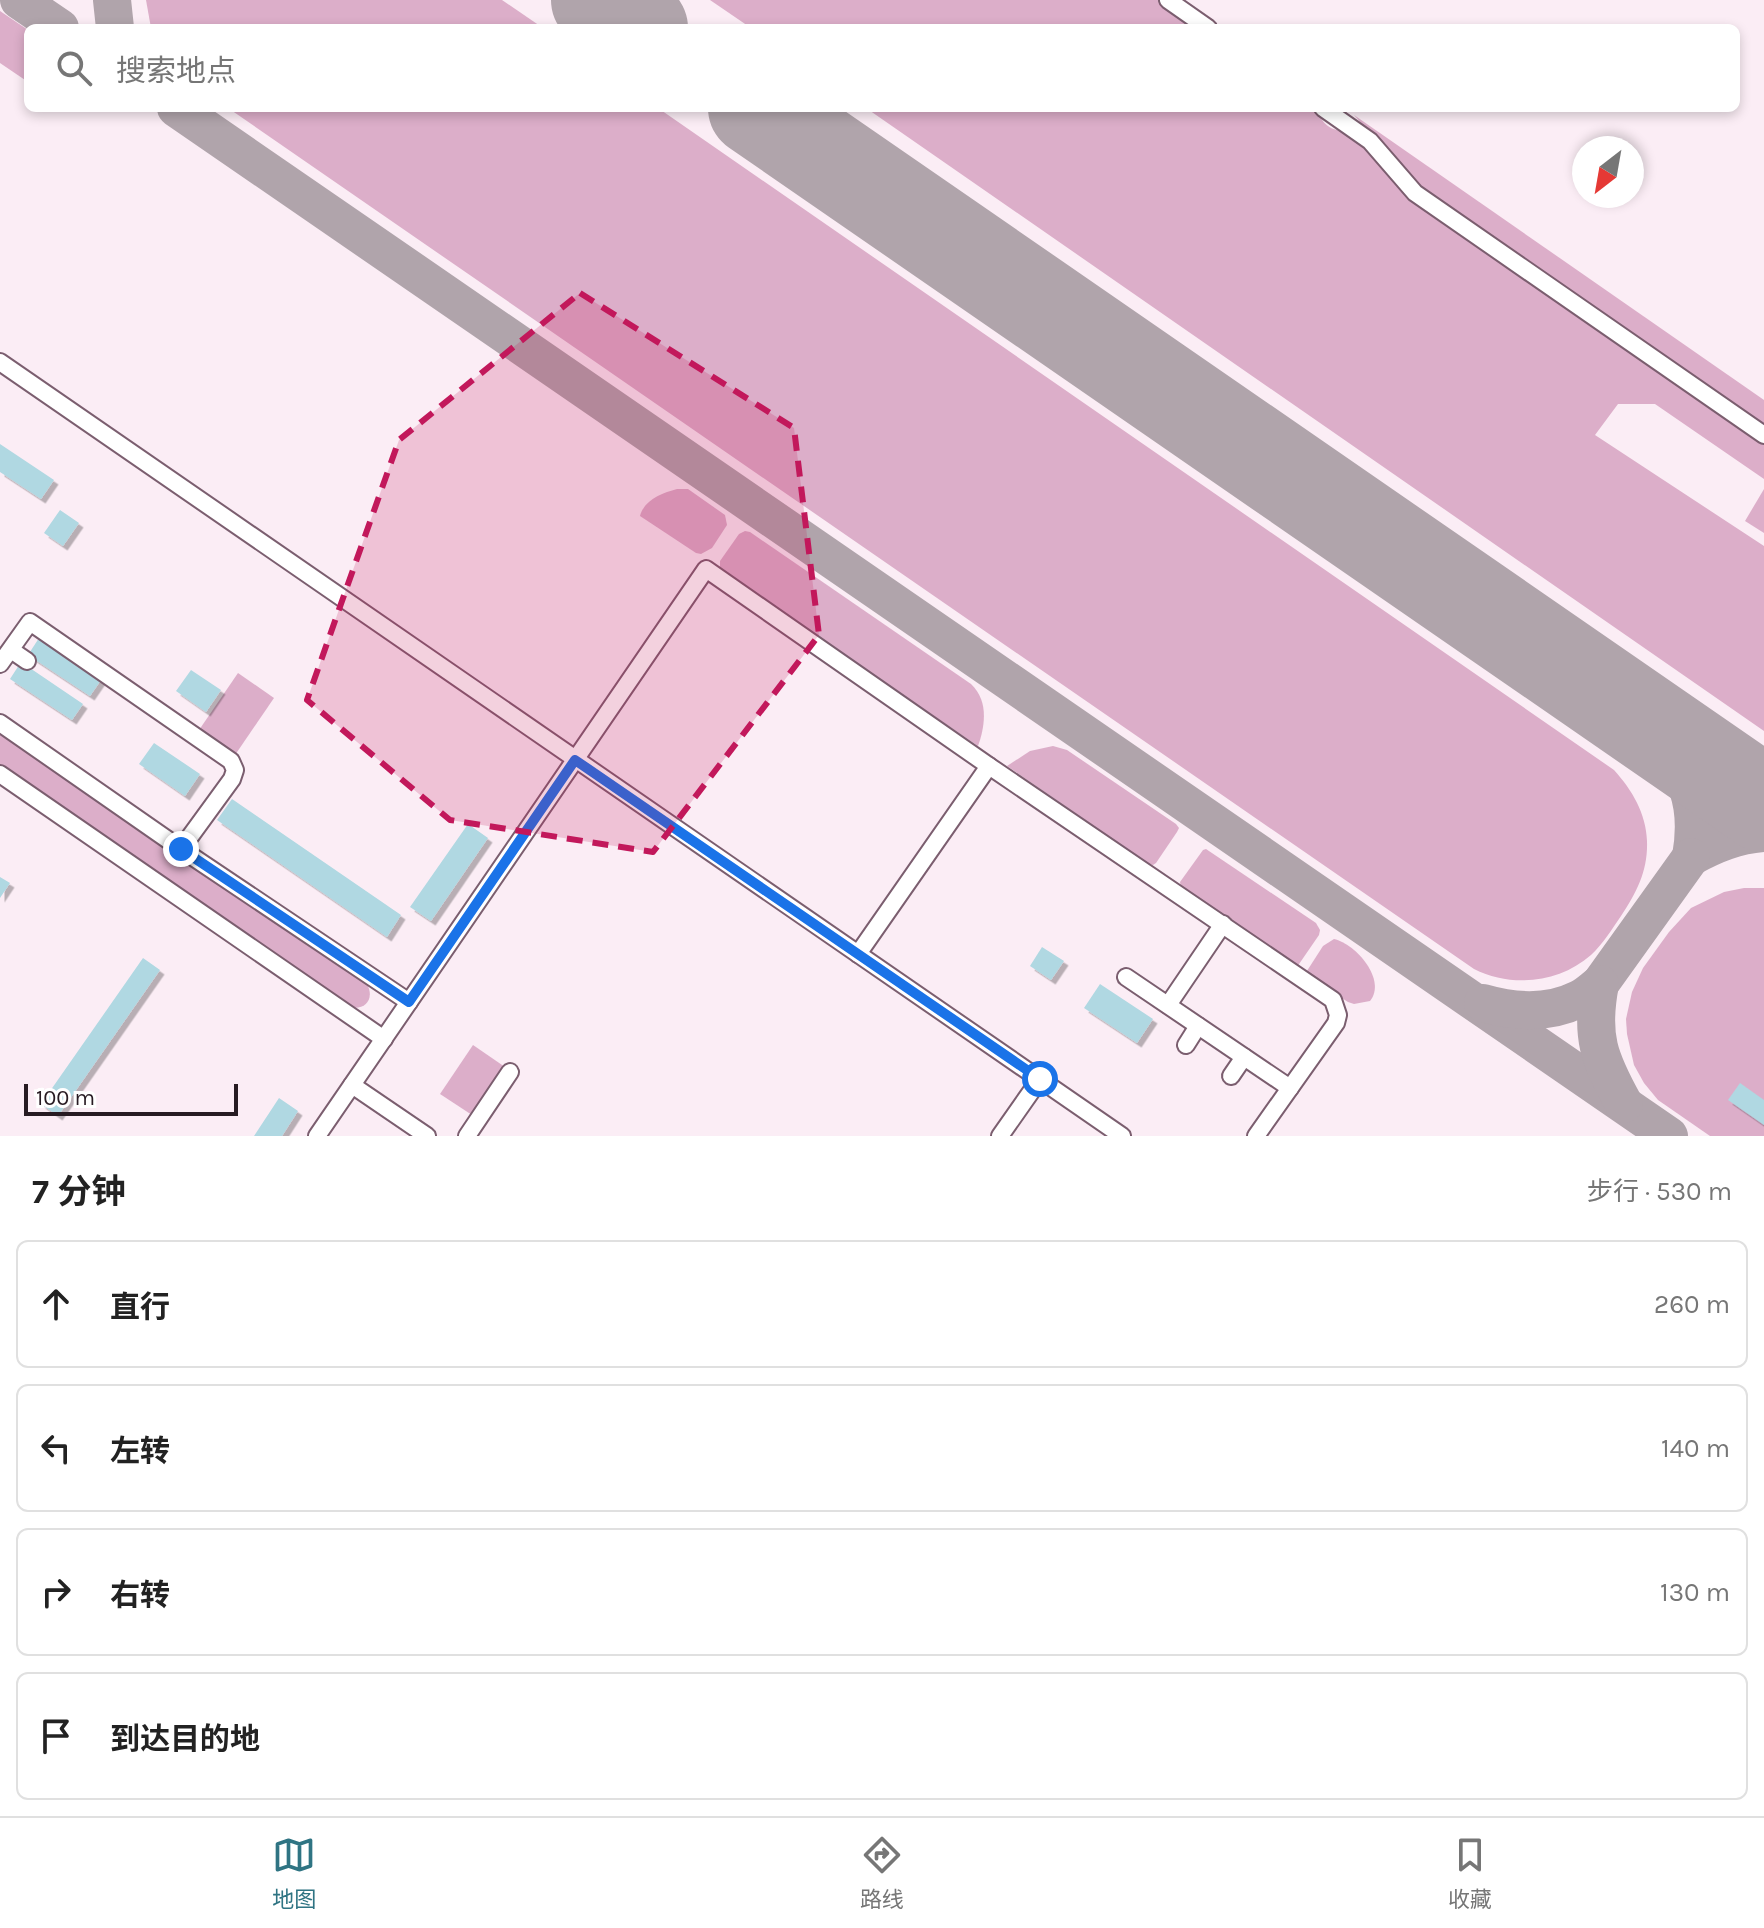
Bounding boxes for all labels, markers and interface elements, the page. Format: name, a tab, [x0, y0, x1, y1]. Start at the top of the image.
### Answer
search box	[24, 24, 1740, 112]
icon: search	[52, 46, 96, 90]
text: 搜索地点	[116, 53, 236, 89]
north arrow	[1572, 136, 1644, 208]
route end	[163, 831, 199, 867]
route start	[1022, 1061, 1058, 1097]
scale bar	[24, 1080, 238, 1116]
text: 100 m	[36, 1085, 95, 1111]
text: 7 分钟	[32, 1172, 126, 1212]
text: 步行 · 530 m	[1587, 1176, 1732, 1207]
icon: ahead	[34, 1282, 78, 1326]
text: 直行	[110, 1289, 170, 1325]
text: 260 m	[1654, 1289, 1730, 1320]
icon: left	[34, 1426, 78, 1470]
text: 左转	[110, 1433, 170, 1469]
text: 140 m	[1661, 1433, 1730, 1464]
icon: right	[34, 1570, 78, 1614]
text: 右转	[110, 1577, 170, 1613]
text: 130 m	[1660, 1577, 1730, 1608]
icon: arrive	[34, 1714, 78, 1758]
text: 到达目的地	[110, 1721, 260, 1757]
tab: 地图	[272, 1833, 316, 1913]
tab: 路线	[860, 1833, 904, 1913]
tab: 收藏	[1448, 1833, 1492, 1913]

